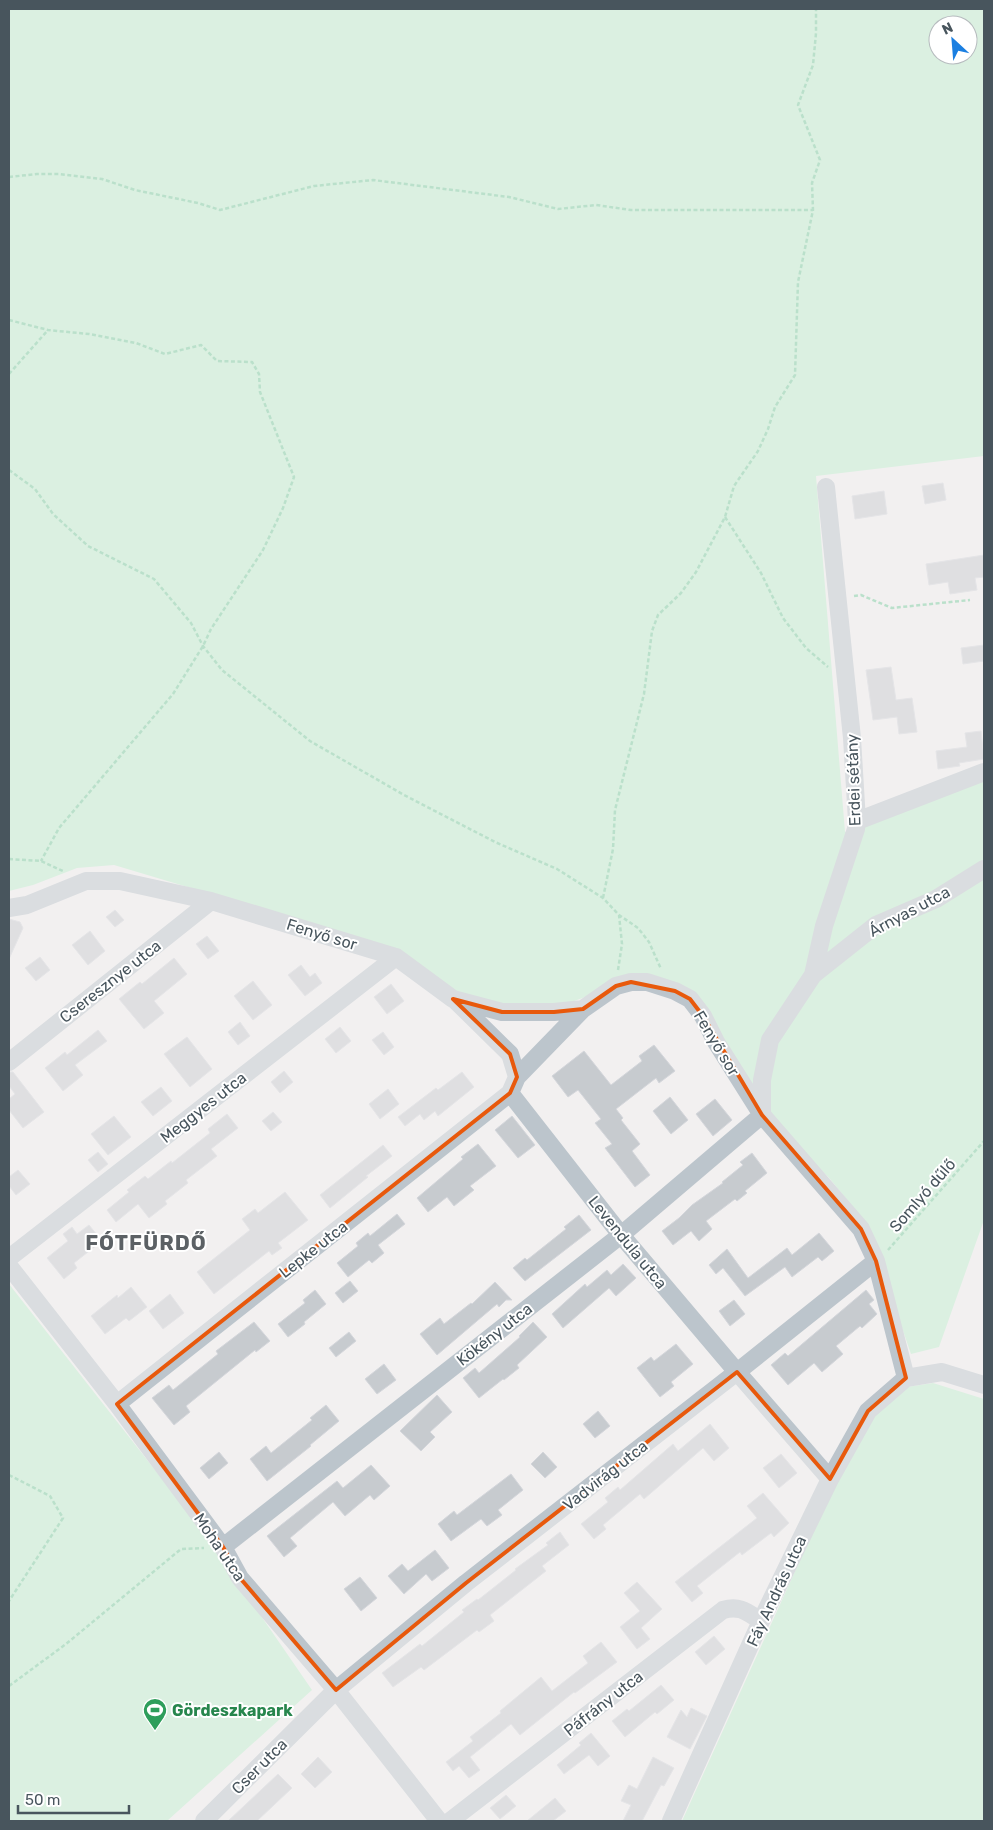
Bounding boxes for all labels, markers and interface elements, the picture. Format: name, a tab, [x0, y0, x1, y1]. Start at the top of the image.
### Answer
north arrow	[928, 15, 978, 65]
text: N	[939, 19, 956, 39]
street label: Erdei sétány	[842, 733, 865, 826]
street label: Árnyas utca	[865, 882, 953, 941]
street label: Fenyő sor	[284, 915, 359, 954]
street label: Cseresznye utca	[56, 936, 165, 1027]
street label: Fenyő sor	[690, 1007, 743, 1079]
street label: Meggyes utca	[157, 1068, 250, 1147]
street label: Somlyó dűlő	[885, 1155, 959, 1236]
street label: Levendula utca	[584, 1192, 671, 1293]
street label: Lepke utca	[275, 1217, 351, 1282]
district label: FÓTFÜRDŐ	[85, 1230, 207, 1255]
street label: Kökény utca	[453, 1299, 536, 1370]
street label: Vadvirág utca	[559, 1436, 652, 1514]
street label: Moha utca	[190, 1510, 249, 1585]
street label: Fáy András utca	[743, 1533, 810, 1650]
street label: Páfrány utca	[560, 1667, 647, 1740]
sports icon: Gördeszkapark	[142, 1697, 168, 1731]
place label: Gördeszkapark	[172, 1701, 293, 1720]
street label: Cser utca	[228, 1735, 291, 1798]
scale bar	[18, 1782, 129, 1814]
text: 50 m	[25, 1791, 60, 1809]

